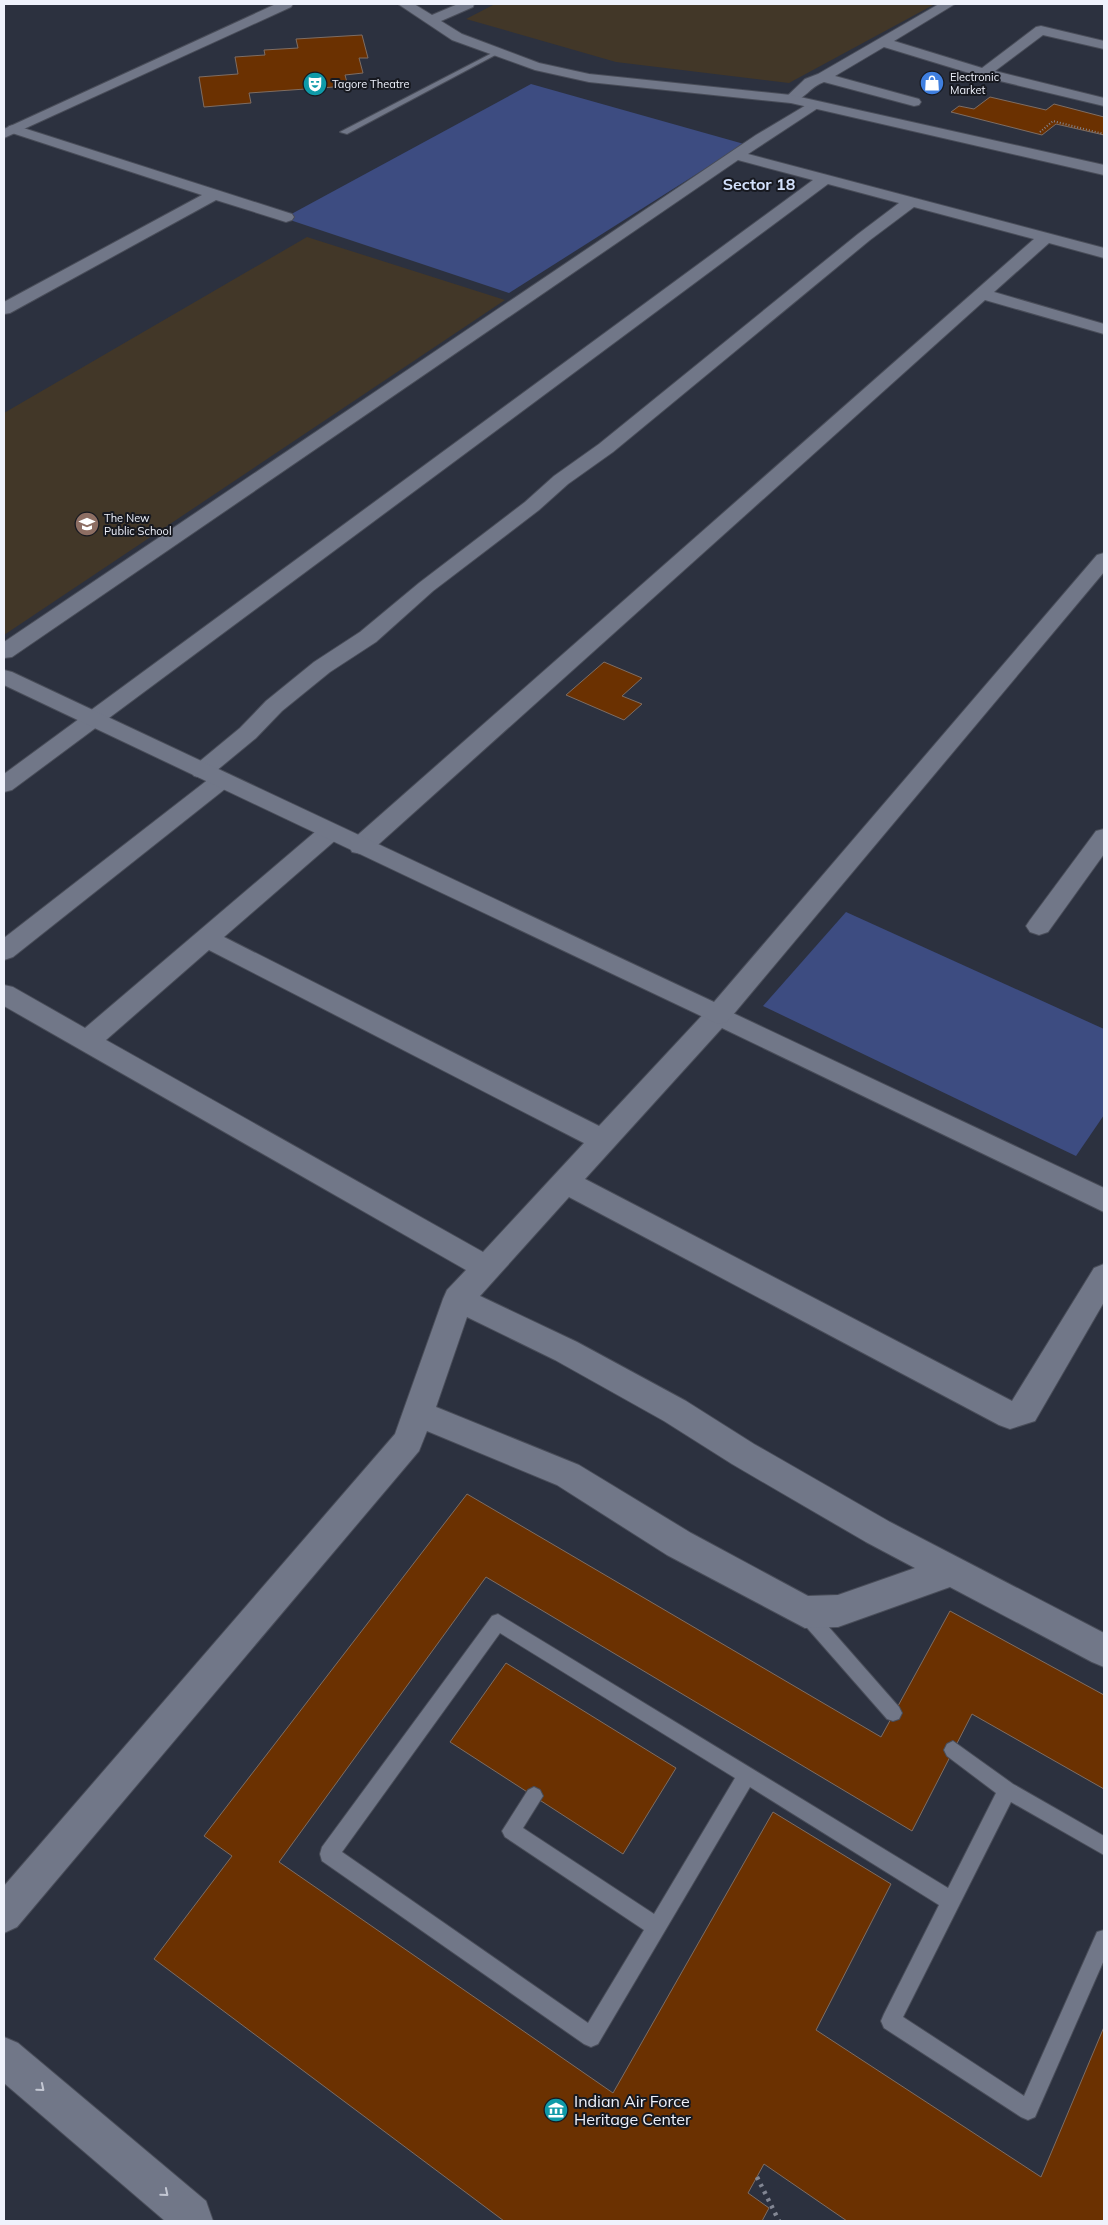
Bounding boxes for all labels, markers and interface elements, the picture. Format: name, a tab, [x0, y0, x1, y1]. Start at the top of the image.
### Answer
shop icon: Electronic Market	[919, 70, 945, 96]
place label: Electronic Market	[950, 70, 1000, 97]
theatre icon: Tagore Theatre	[302, 71, 328, 97]
place label: Tagore Theatre	[332, 77, 410, 91]
district label: Sector 18	[723, 174, 796, 194]
school or university icon: The New Public School	[74, 511, 100, 537]
place label: The New Public School	[104, 511, 172, 538]
one-way arrow	[35, 2083, 44, 2091]
place label: Indian Air Force Heritage Center	[574, 2091, 691, 2129]
museum icon: Indian Air Force Heritage Center	[543, 2097, 569, 2123]
one-way arrow	[159, 2188, 168, 2196]

